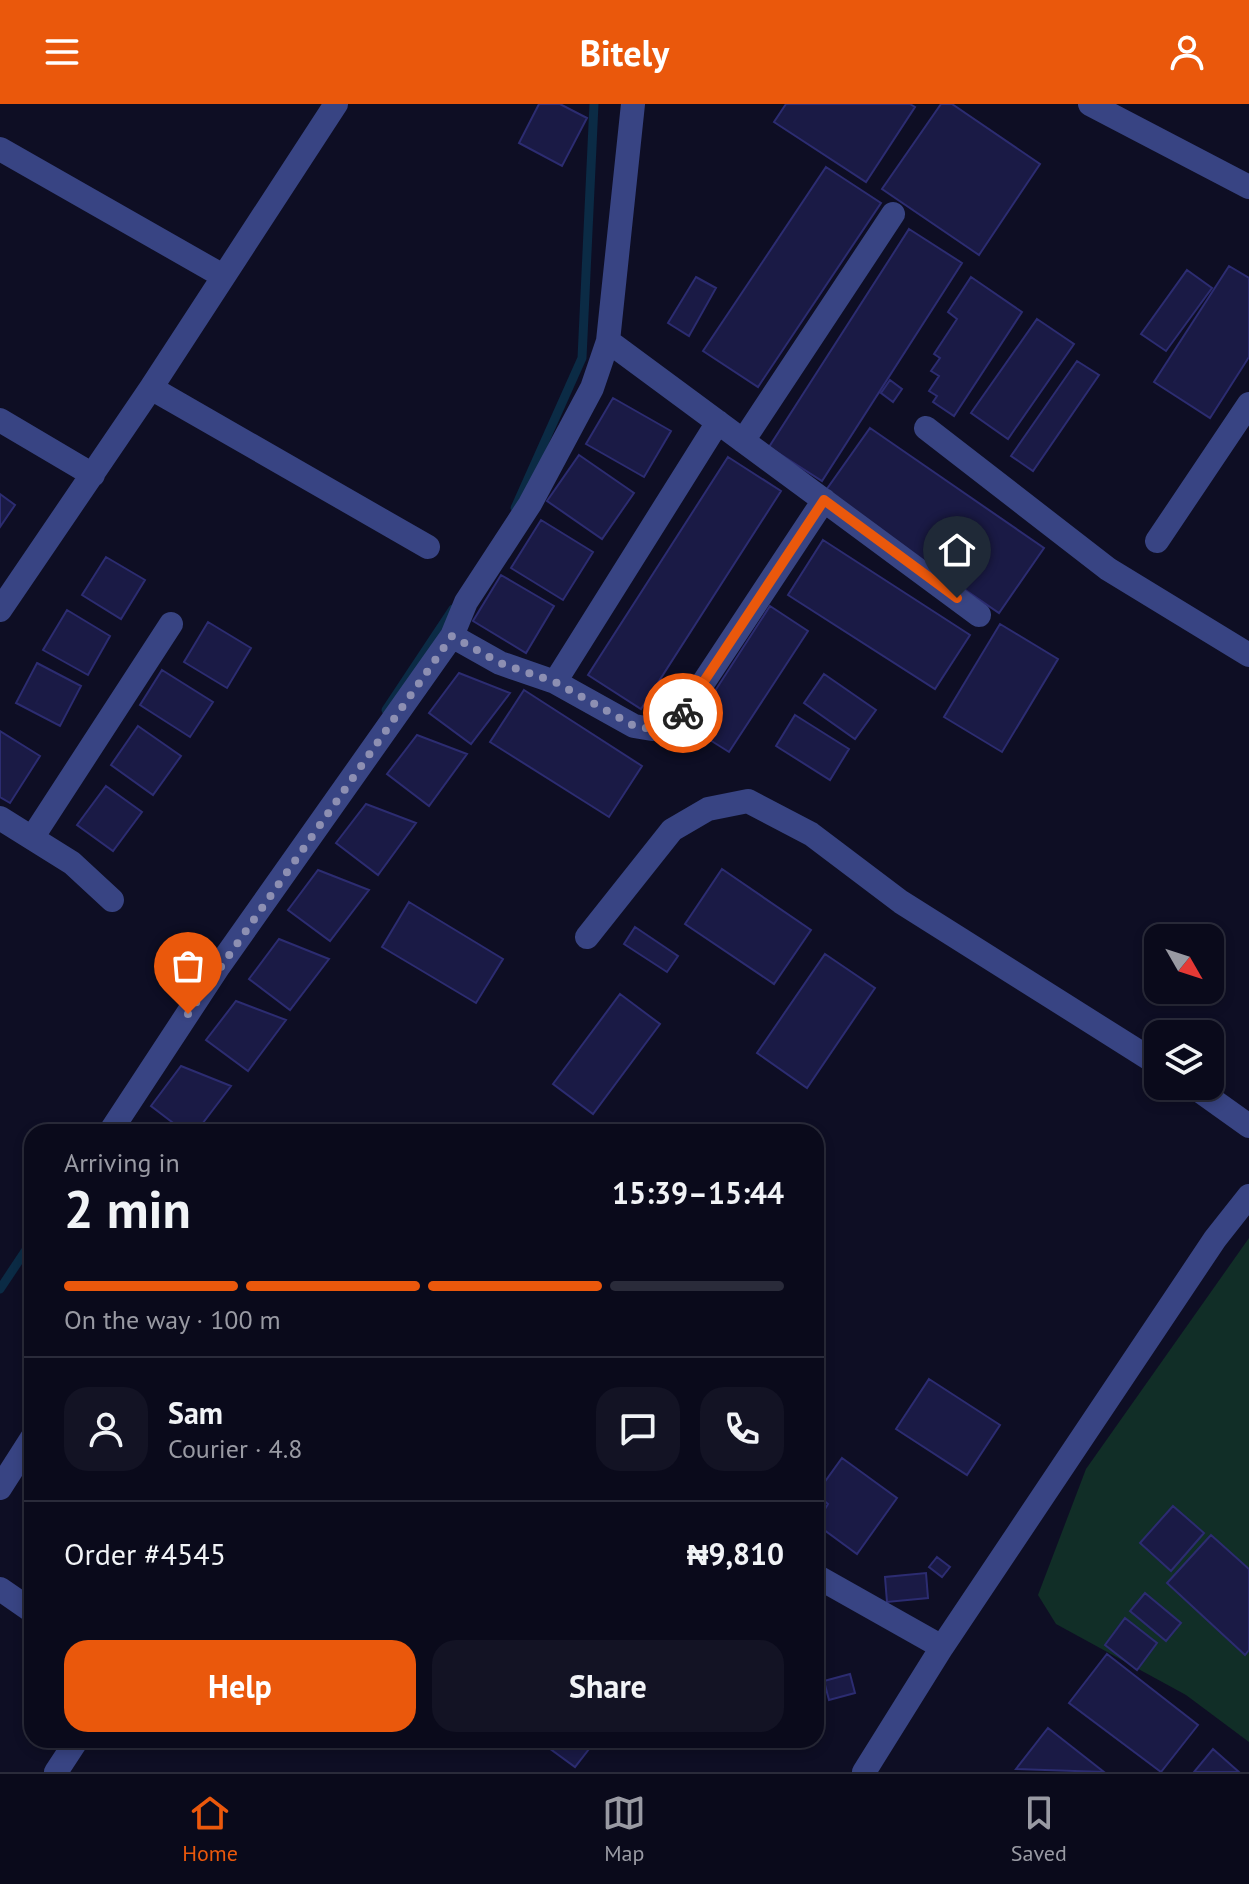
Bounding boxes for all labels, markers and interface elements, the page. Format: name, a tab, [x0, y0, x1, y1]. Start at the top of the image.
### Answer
text: Bitely	[580, 29, 669, 76]
icon: menu	[40, 30, 84, 74]
icon: person	[1165, 30, 1209, 74]
pin	[923, 516, 991, 598]
icon: home	[935, 528, 979, 572]
courier	[643, 673, 723, 753]
icon: bike	[661, 691, 705, 735]
north arrow	[1144, 924, 1224, 1004]
map controls	[1144, 924, 1224, 1100]
pin	[154, 932, 222, 1014]
icon: bag	[166, 944, 210, 988]
button: layers	[1144, 1020, 1224, 1100]
text: Arriving in	[64, 1146, 180, 1179]
text: 15:39–15:44	[612, 1173, 784, 1212]
text: 2 min	[64, 1175, 191, 1242]
text: On the way · 100 m	[64, 1303, 281, 1336]
button: person	[64, 1387, 148, 1471]
button: chat	[596, 1387, 680, 1471]
button: phone	[700, 1387, 784, 1471]
text: Sam	[168, 1393, 223, 1432]
text: Courier · 4.8	[168, 1432, 302, 1465]
text: Order #4545	[64, 1534, 226, 1573]
text: ₦9,810	[687, 1534, 784, 1573]
button: Help	[64, 1640, 416, 1732]
button: Share	[432, 1640, 784, 1732]
tab: Home	[182, 1791, 238, 1867]
tab: Map	[602, 1791, 646, 1867]
tab: Saved	[1011, 1791, 1067, 1867]

